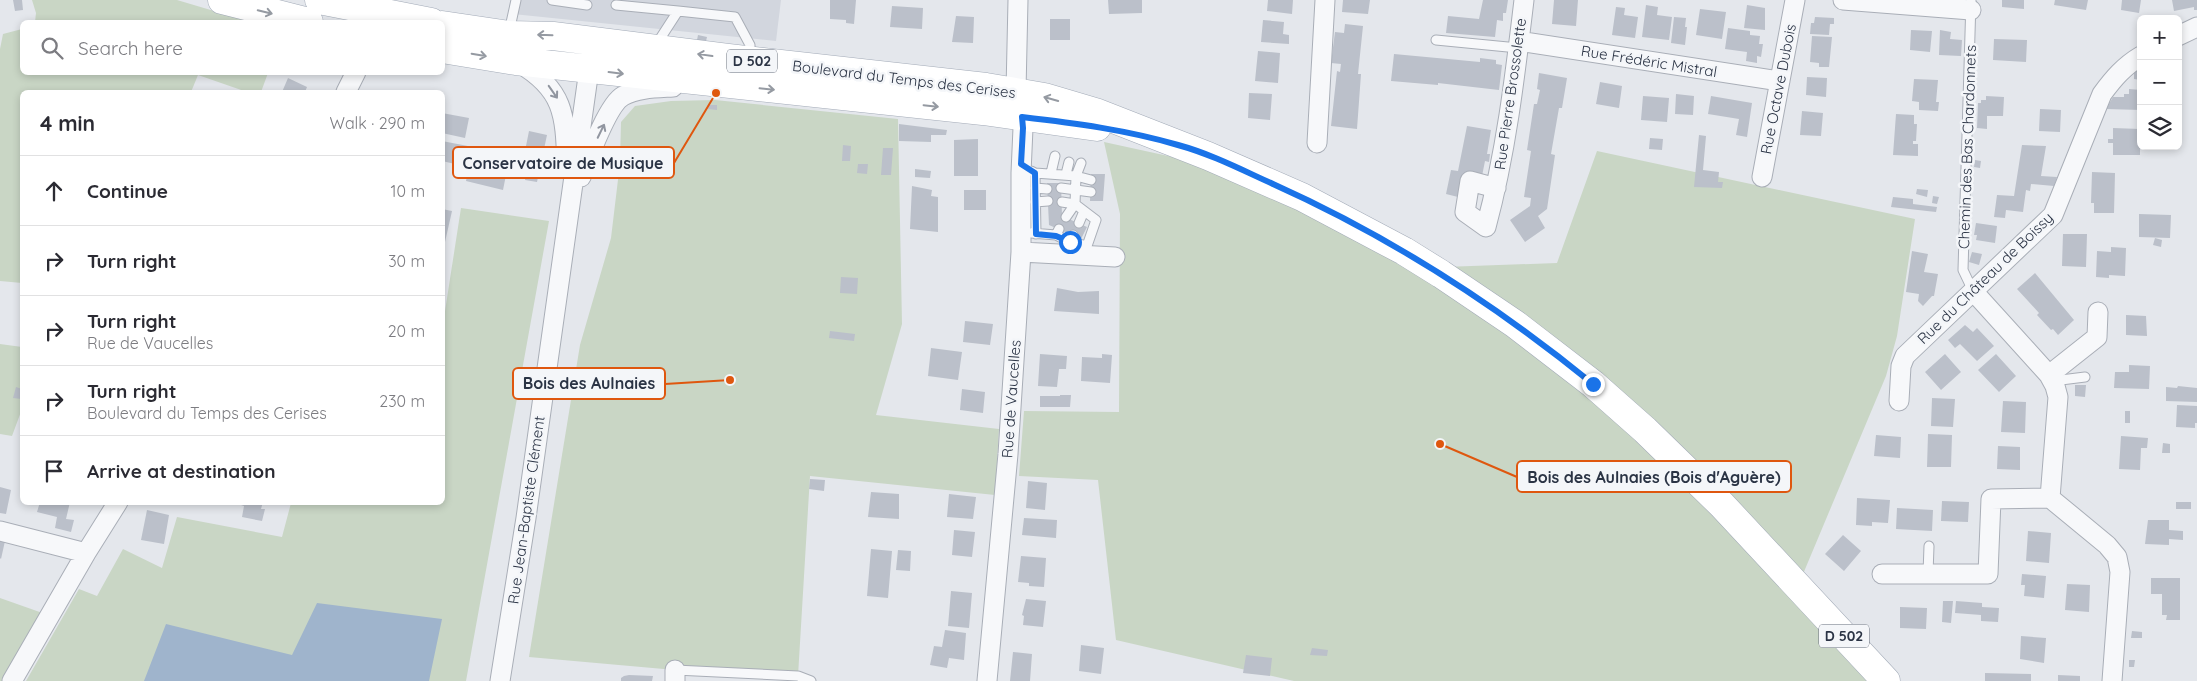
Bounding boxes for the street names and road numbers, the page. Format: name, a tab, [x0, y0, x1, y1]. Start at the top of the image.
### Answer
street label: Rue Pierre Brossolette	[1490, 17, 1530, 171]
street label: Rue Octave Dubois	[1756, 22, 1800, 156]
street label: Rue Frédéric Mistral	[1580, 41, 1718, 81]
street label: Chemin des Bas Chardonnets	[1954, 45, 1980, 249]
road number: D 502	[727, 49, 777, 72]
street label: Boulevard du Temps des Cerises	[791, 56, 1017, 102]
street label: Rue du Château de Boissy	[1913, 208, 2057, 348]
street label: Rue de Vaucelles	[997, 339, 1025, 459]
street label: Rue Jean-Baptiste Clément	[503, 415, 549, 605]
road number: D 502	[1819, 624, 1869, 648]

